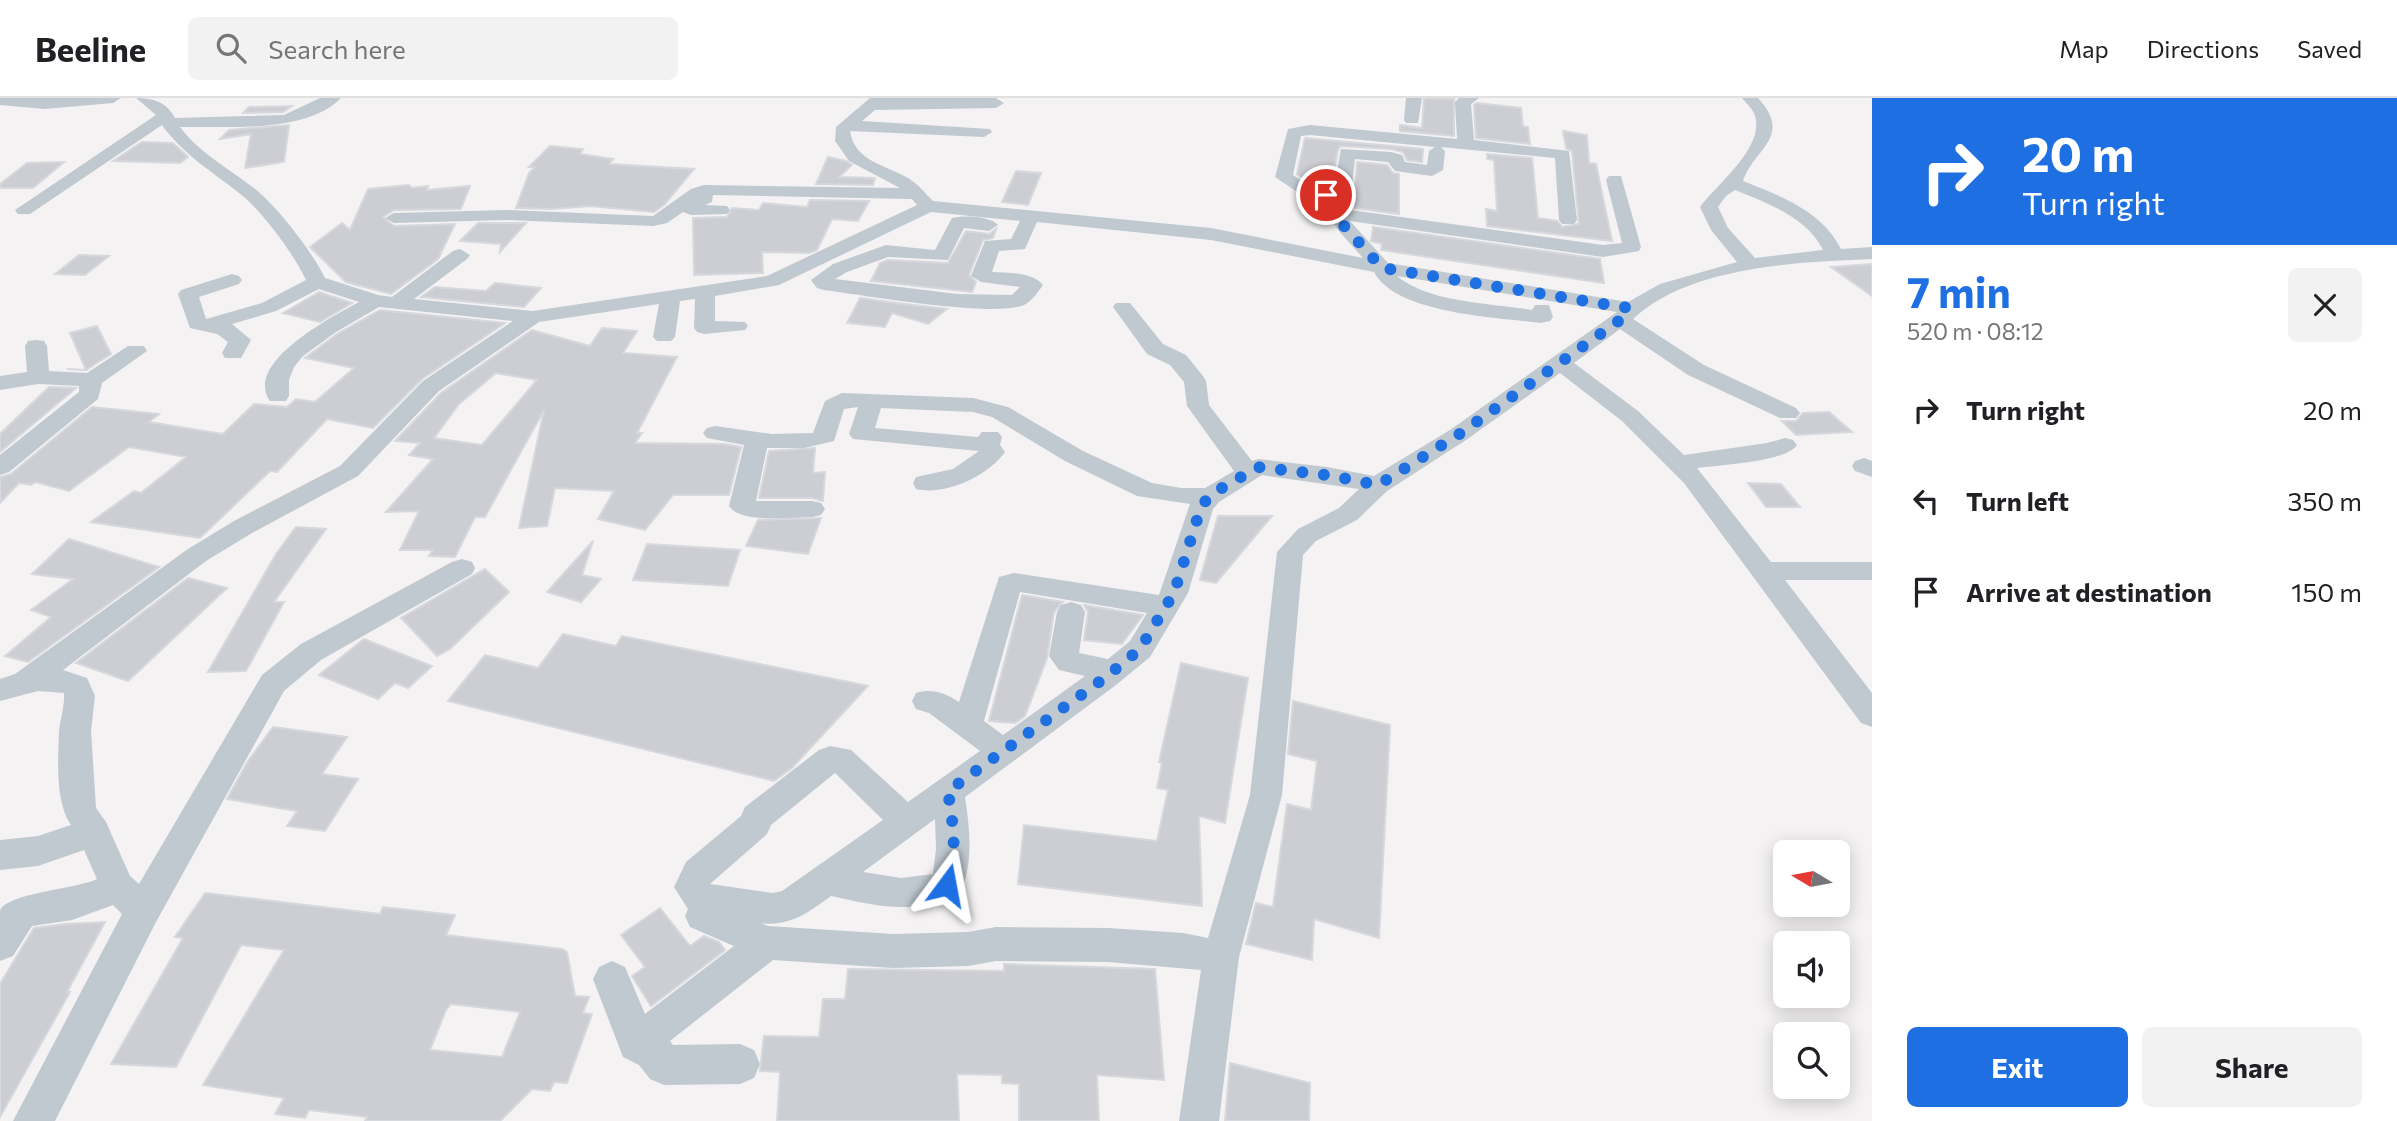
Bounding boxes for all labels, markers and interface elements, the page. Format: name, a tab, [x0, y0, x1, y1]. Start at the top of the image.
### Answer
search box	[188, 17, 678, 80]
text: Beeline	[35, 28, 146, 69]
icon: search	[212, 29, 250, 67]
text: Search here	[268, 33, 406, 64]
text: Map	[2059, 34, 2109, 63]
text: Directions	[2147, 34, 2259, 63]
text: Saved	[2297, 34, 2362, 63]
text: 20 m	[2022, 122, 2134, 182]
icon: right	[1907, 126, 1998, 217]
pin	[1296, 165, 1356, 225]
icon: arrive	[1307, 176, 1345, 214]
text: Turn right	[2022, 182, 2165, 222]
text: 7 min	[1907, 265, 2011, 317]
button: close	[2288, 268, 2362, 342]
text: 520 m · 08:12	[1907, 317, 2044, 345]
icon: right	[1907, 391, 1945, 429]
text: Turn right	[1966, 394, 2085, 425]
text: 20 m	[2303, 394, 2362, 425]
icon: left	[1907, 482, 1945, 520]
text: Turn left	[1966, 485, 2069, 516]
text: 350 m	[2288, 485, 2362, 516]
icon: arrive	[1907, 573, 1945, 611]
text: Arrive at destination	[1966, 576, 2212, 607]
text: 150 m	[2291, 576, 2362, 607]
north arrow	[1773, 840, 1850, 917]
map controls	[1773, 840, 1850, 1099]
position arrow	[910, 848, 984, 922]
button: sound	[1773, 931, 1850, 1008]
button: search	[1773, 1022, 1850, 1099]
button: Exit	[1907, 1027, 2128, 1107]
button: Share	[2142, 1027, 2362, 1107]

